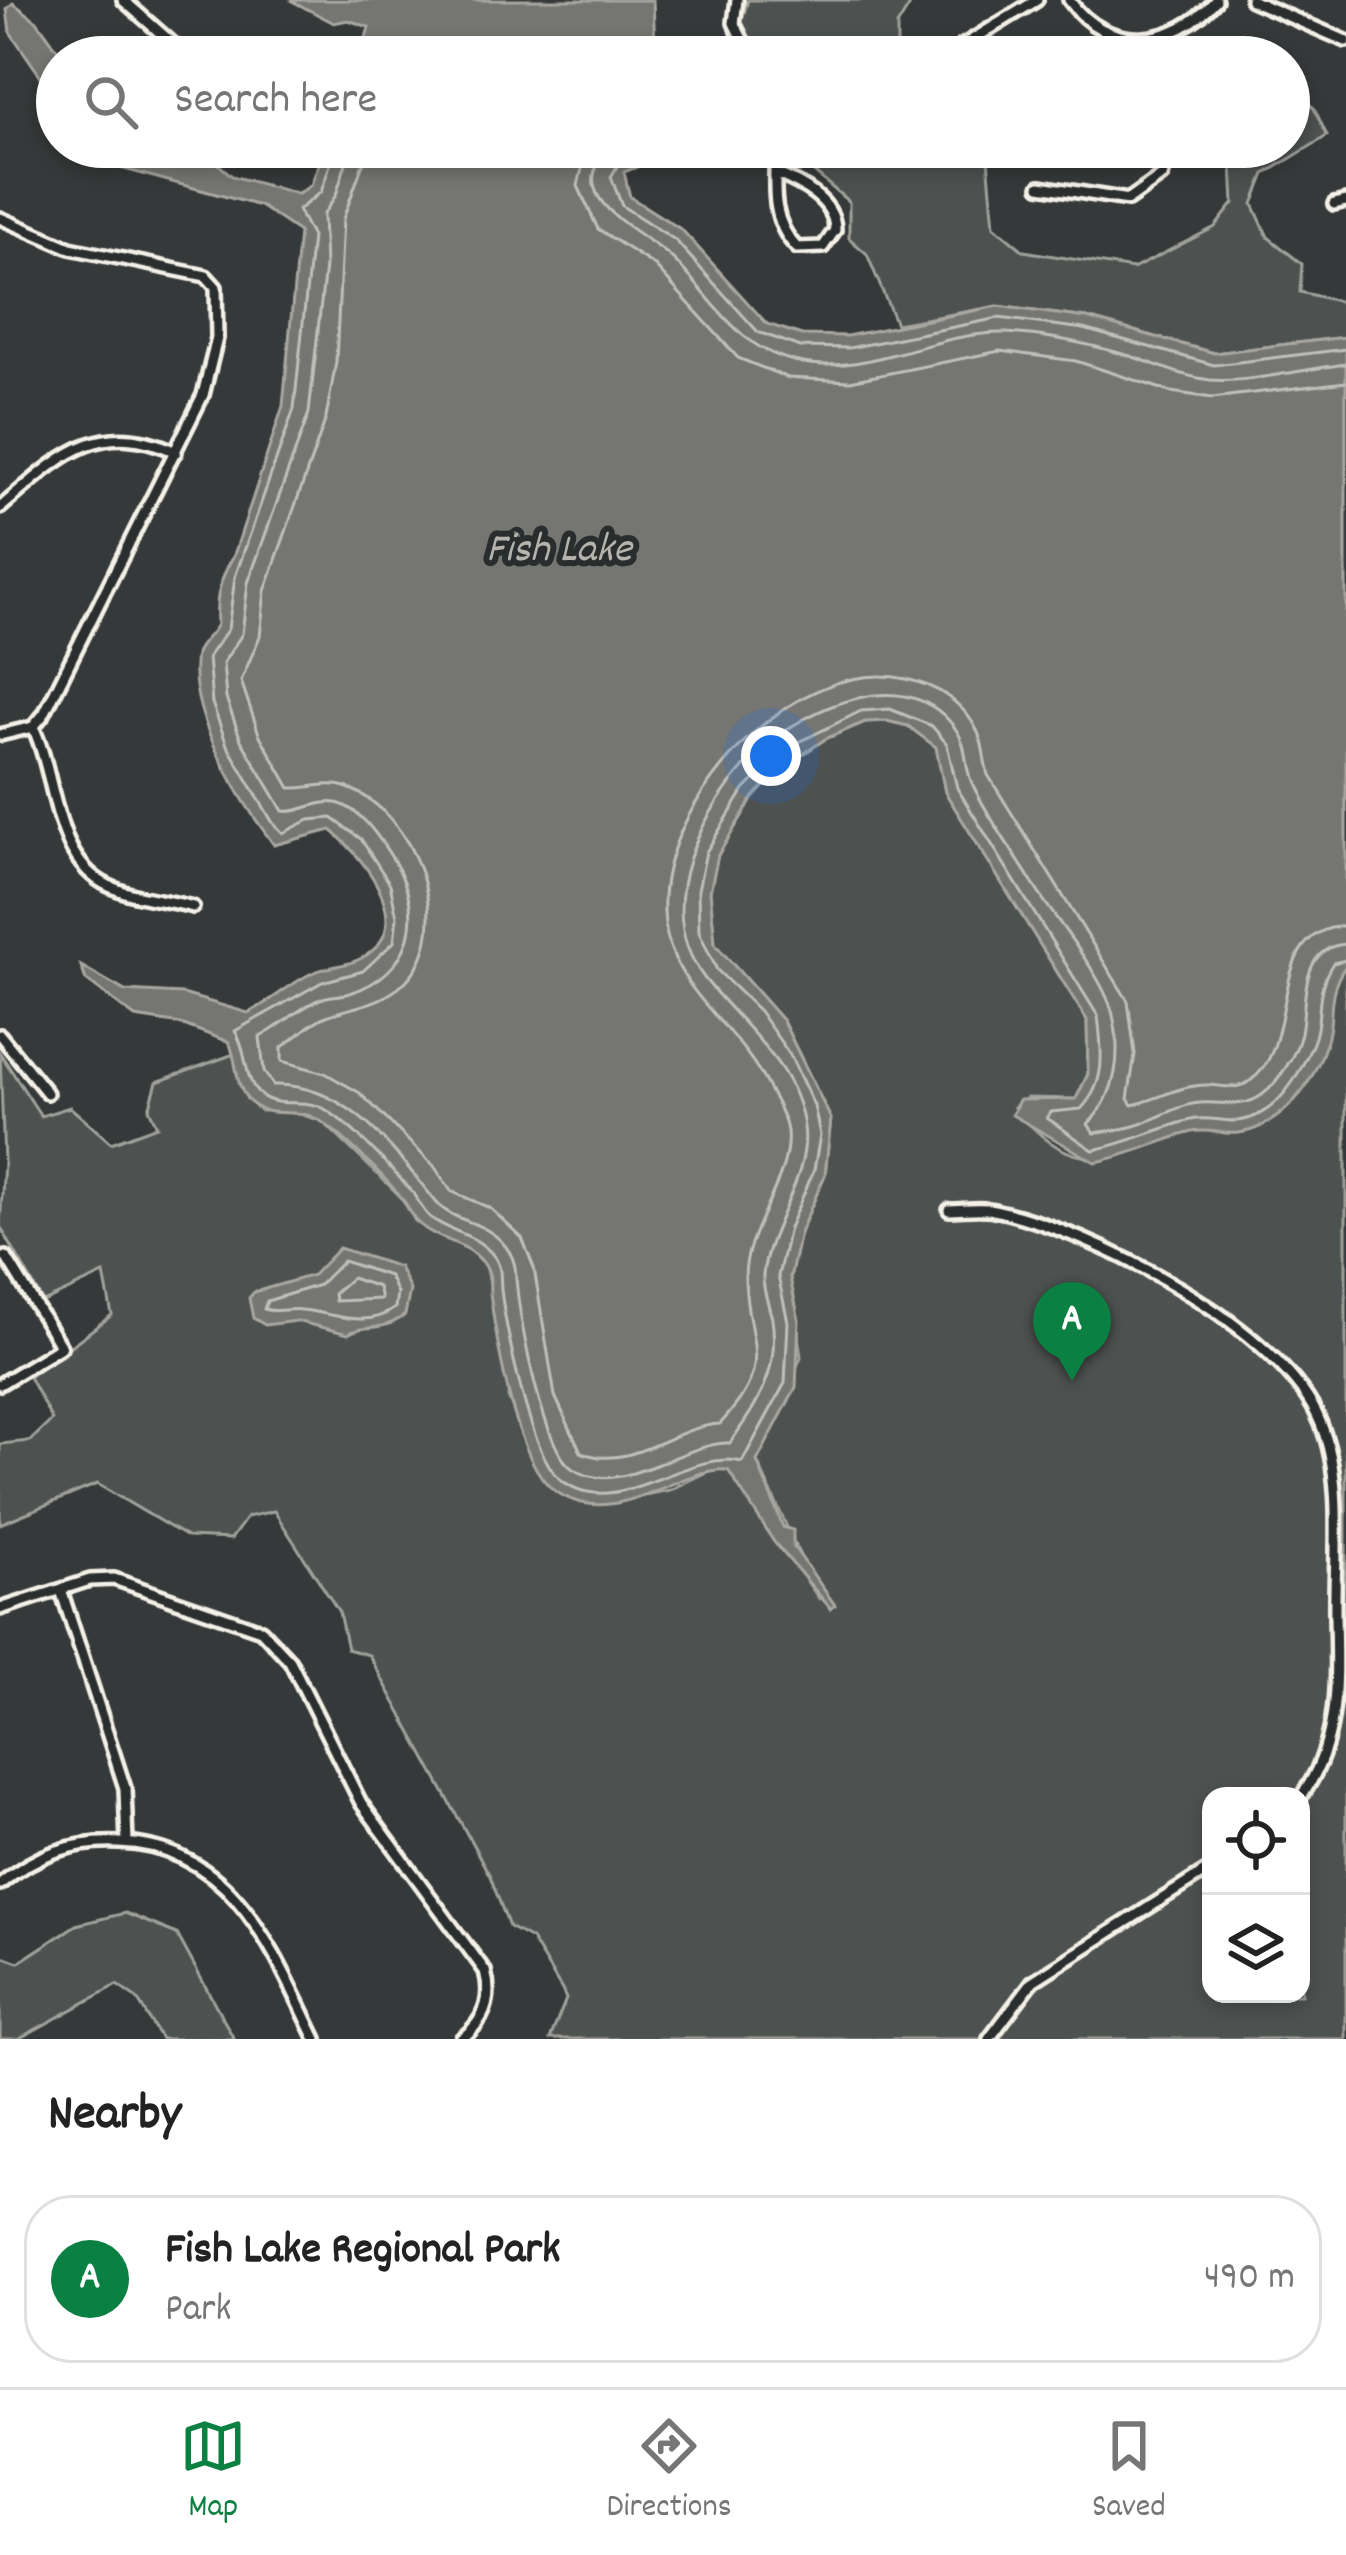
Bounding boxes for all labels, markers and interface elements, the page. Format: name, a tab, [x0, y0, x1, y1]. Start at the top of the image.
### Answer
search box	[36, 36, 1310, 168]
icon: search	[78, 69, 144, 135]
text: Search here	[174, 70, 377, 134]
water label: Fish Lake	[486, 522, 634, 582]
your location	[741, 726, 801, 786]
pin: A	[1033, 1282, 1111, 1381]
map controls	[1202, 1787, 1310, 2003]
button: locate	[1202, 1787, 1310, 1895]
button: layers	[1202, 1895, 1310, 2003]
text: Nearby	[48, 2081, 181, 2153]
text: Fish Lake Regional Park	[165, 2220, 561, 2284]
text: A	[79, 2252, 101, 2307]
text: 490 m	[1204, 2252, 1295, 2307]
text: Park	[165, 2284, 231, 2339]
tab: Map	[180, 2413, 246, 2532]
tab: Directions	[607, 2413, 732, 2532]
tab: Saved	[1092, 2413, 1166, 2532]

